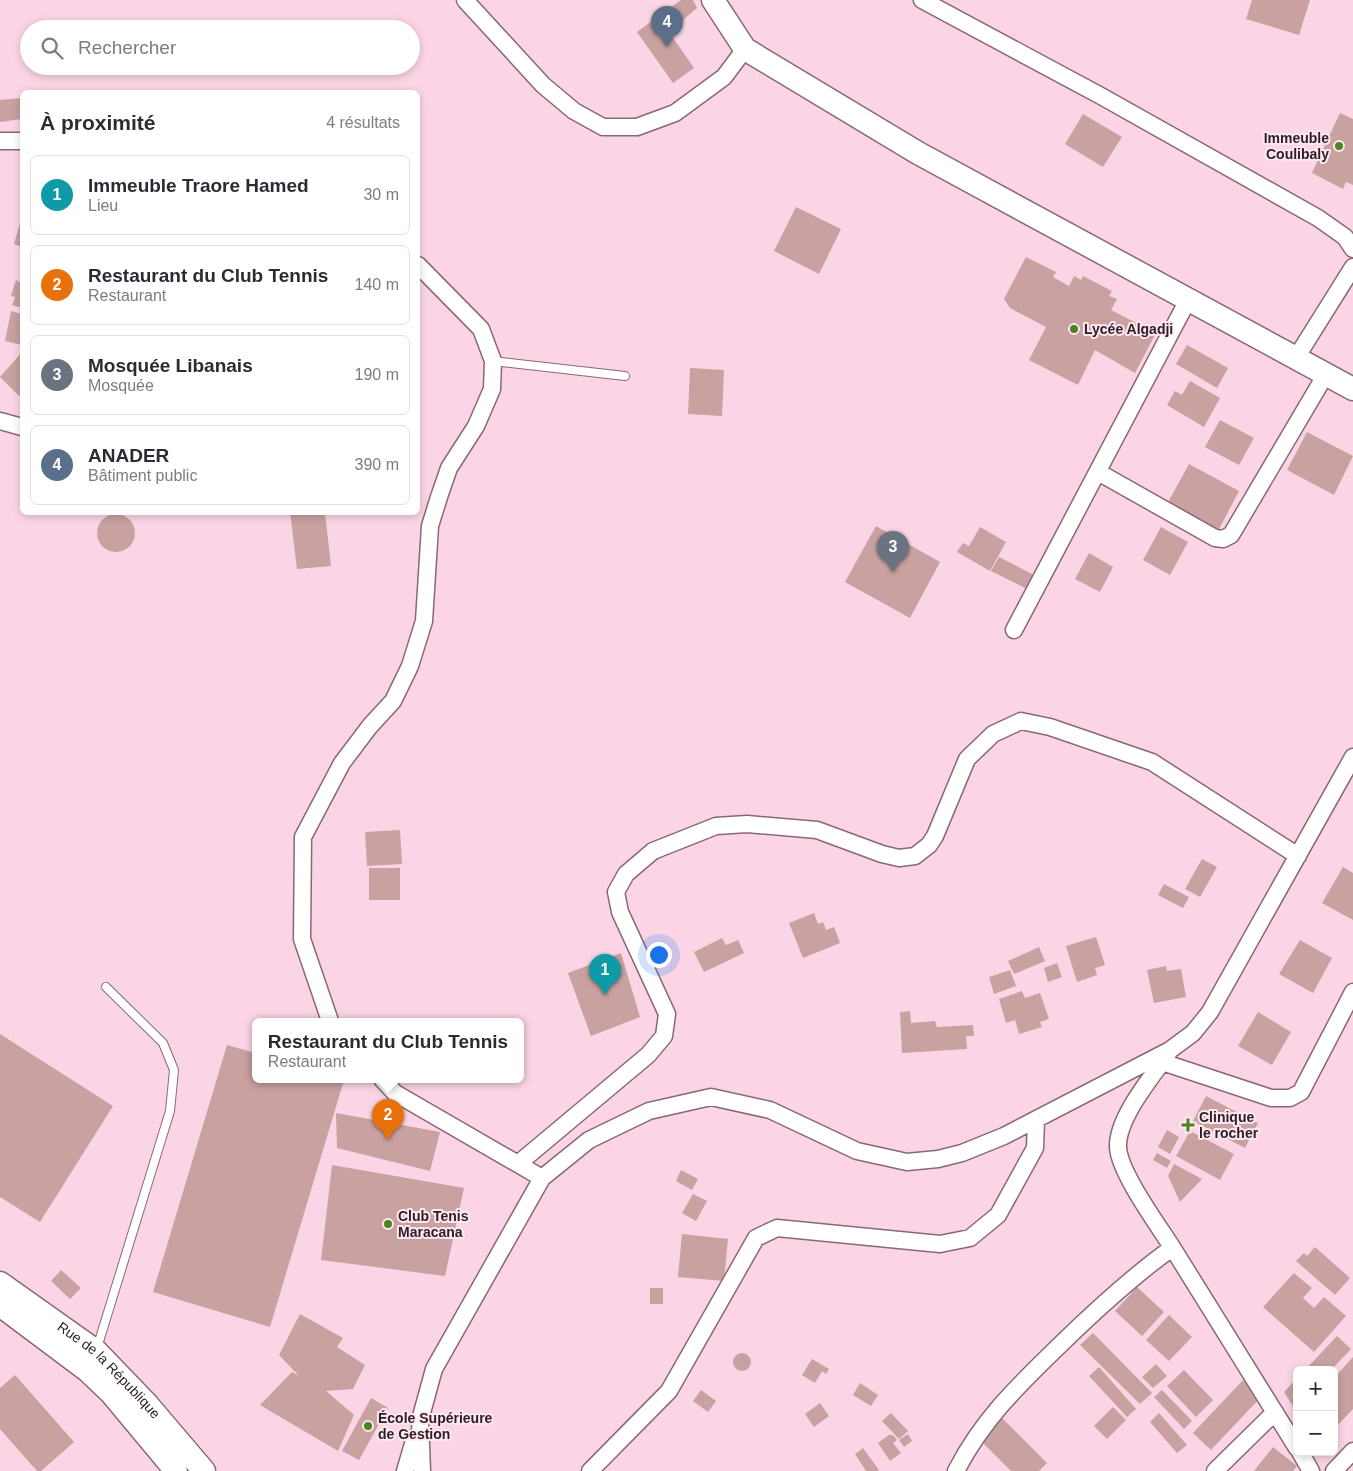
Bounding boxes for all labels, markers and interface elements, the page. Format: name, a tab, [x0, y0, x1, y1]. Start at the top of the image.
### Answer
pin: 4	[651, 6, 683, 47]
search box	[20, 20, 420, 75]
icon: search	[38, 34, 66, 62]
text: Rechercher	[78, 37, 176, 58]
text: À proximité	[40, 111, 156, 134]
text: 4 résultats	[326, 114, 400, 131]
place label: Immeuble Coulibaly	[1264, 130, 1329, 162]
marker: Immeuble Coulibaly	[1333, 140, 1345, 152]
text: Immeuble Traore Hamed	[88, 175, 309, 196]
text: 1	[53, 186, 61, 203]
text: 30 m	[363, 186, 399, 203]
text: Lieu	[88, 197, 118, 214]
text: Restaurant du Club Tennis	[88, 265, 328, 286]
text: 2	[53, 276, 61, 293]
text: 140 m	[355, 276, 399, 293]
text: Restaurant	[88, 287, 166, 304]
place label: Lycée Algadji	[1084, 321, 1173, 337]
marker: Lycée Algadji	[1068, 323, 1080, 335]
text: Mosquée Libanais	[88, 355, 253, 376]
text: 3	[53, 366, 61, 383]
text: 190 m	[355, 366, 399, 383]
text: Mosquée	[88, 377, 154, 394]
text: ANADER	[88, 445, 169, 466]
text: 4	[53, 456, 61, 473]
text: 390 m	[355, 456, 399, 473]
text: Bâtiment public	[88, 467, 197, 484]
pin: 3	[877, 531, 909, 572]
your location	[646, 942, 672, 968]
pin: 1	[589, 954, 621, 995]
popup	[252, 1018, 524, 1083]
text: Restaurant du Club Tennis	[268, 1031, 508, 1052]
text: Restaurant	[268, 1053, 346, 1070]
pin: 2	[372, 1099, 404, 1140]
place label: Clinique le rocher	[1199, 1109, 1259, 1141]
marker: Clinique le rocher	[1181, 1118, 1195, 1132]
place label: Club Tenis Maracana	[398, 1208, 469, 1240]
marker: Club Tenis Maracana	[382, 1218, 394, 1230]
street label: Rue de la République	[55, 1318, 164, 1422]
map controls	[1293, 1366, 1338, 1456]
button: +	[1293, 1366, 1338, 1411]
place label: École Supérieure de Gestion	[378, 1410, 493, 1442]
button: −	[1293, 1411, 1338, 1456]
marker: École Supérieure de Gestion	[362, 1420, 374, 1432]

